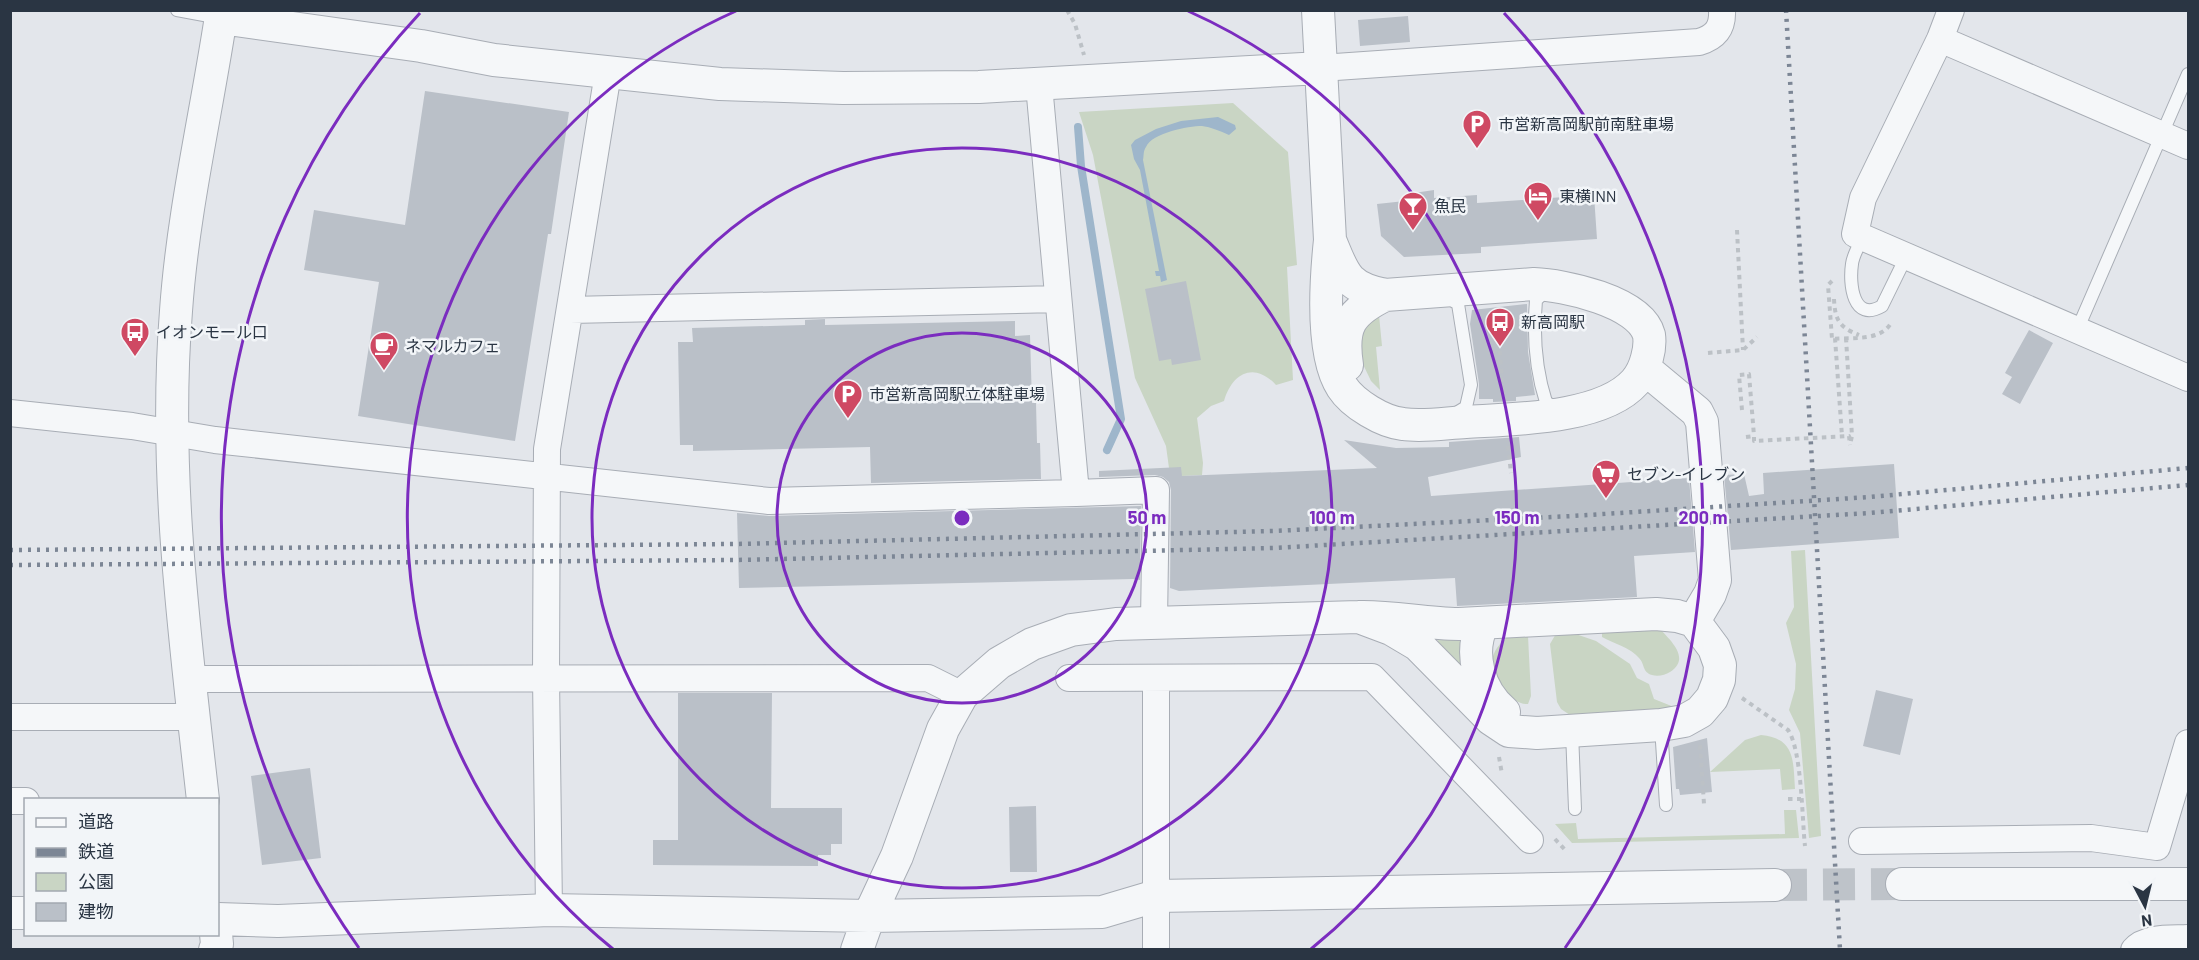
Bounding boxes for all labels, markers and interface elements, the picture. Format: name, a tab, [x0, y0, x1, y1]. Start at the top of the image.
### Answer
parking icon: 市営新高岡駅前南駐車場	[1461, 108, 1493, 150]
place label: 市営新高岡駅前南駐車場	[1498, 114, 1674, 133]
hotel icon: 東横INN	[1522, 180, 1554, 222]
place label: 東横INN	[1559, 186, 1617, 205]
bar icon: 魚民	[1397, 190, 1429, 232]
place label: 魚民	[1434, 196, 1466, 215]
bus stop icon: 新高岡駅	[1484, 306, 1516, 348]
place label: 新高岡駅	[1521, 312, 1585, 331]
bus stop icon: イオンモール口	[119, 316, 151, 358]
place label: イオンモール口	[156, 322, 268, 341]
cafe icon: ネマルカフェ	[368, 330, 400, 372]
place label: ネマルカフェ	[405, 336, 501, 355]
parking icon: 市営新高岡駅立体駐車場	[832, 378, 864, 420]
place label: 市営新高岡駅立体駐車場	[869, 384, 1045, 403]
supermarket icon: セブン-イレブン	[1590, 458, 1622, 500]
place label: セブン-イレブン	[1627, 464, 1745, 483]
text: 50 m	[1128, 506, 1166, 528]
text: 100 m	[1309, 506, 1355, 528]
text: 150 m	[1495, 506, 1539, 528]
text: 200 m	[1678, 506, 1728, 528]
centre of rings	[952, 508, 972, 528]
legend	[24, 798, 219, 936]
text: 道路	[78, 810, 114, 832]
text: 鉄道	[78, 840, 114, 862]
text: 公園	[78, 870, 114, 892]
north arrow	[2115, 876, 2175, 936]
text: 建物	[78, 900, 114, 922]
text: N	[2140, 911, 2153, 931]

